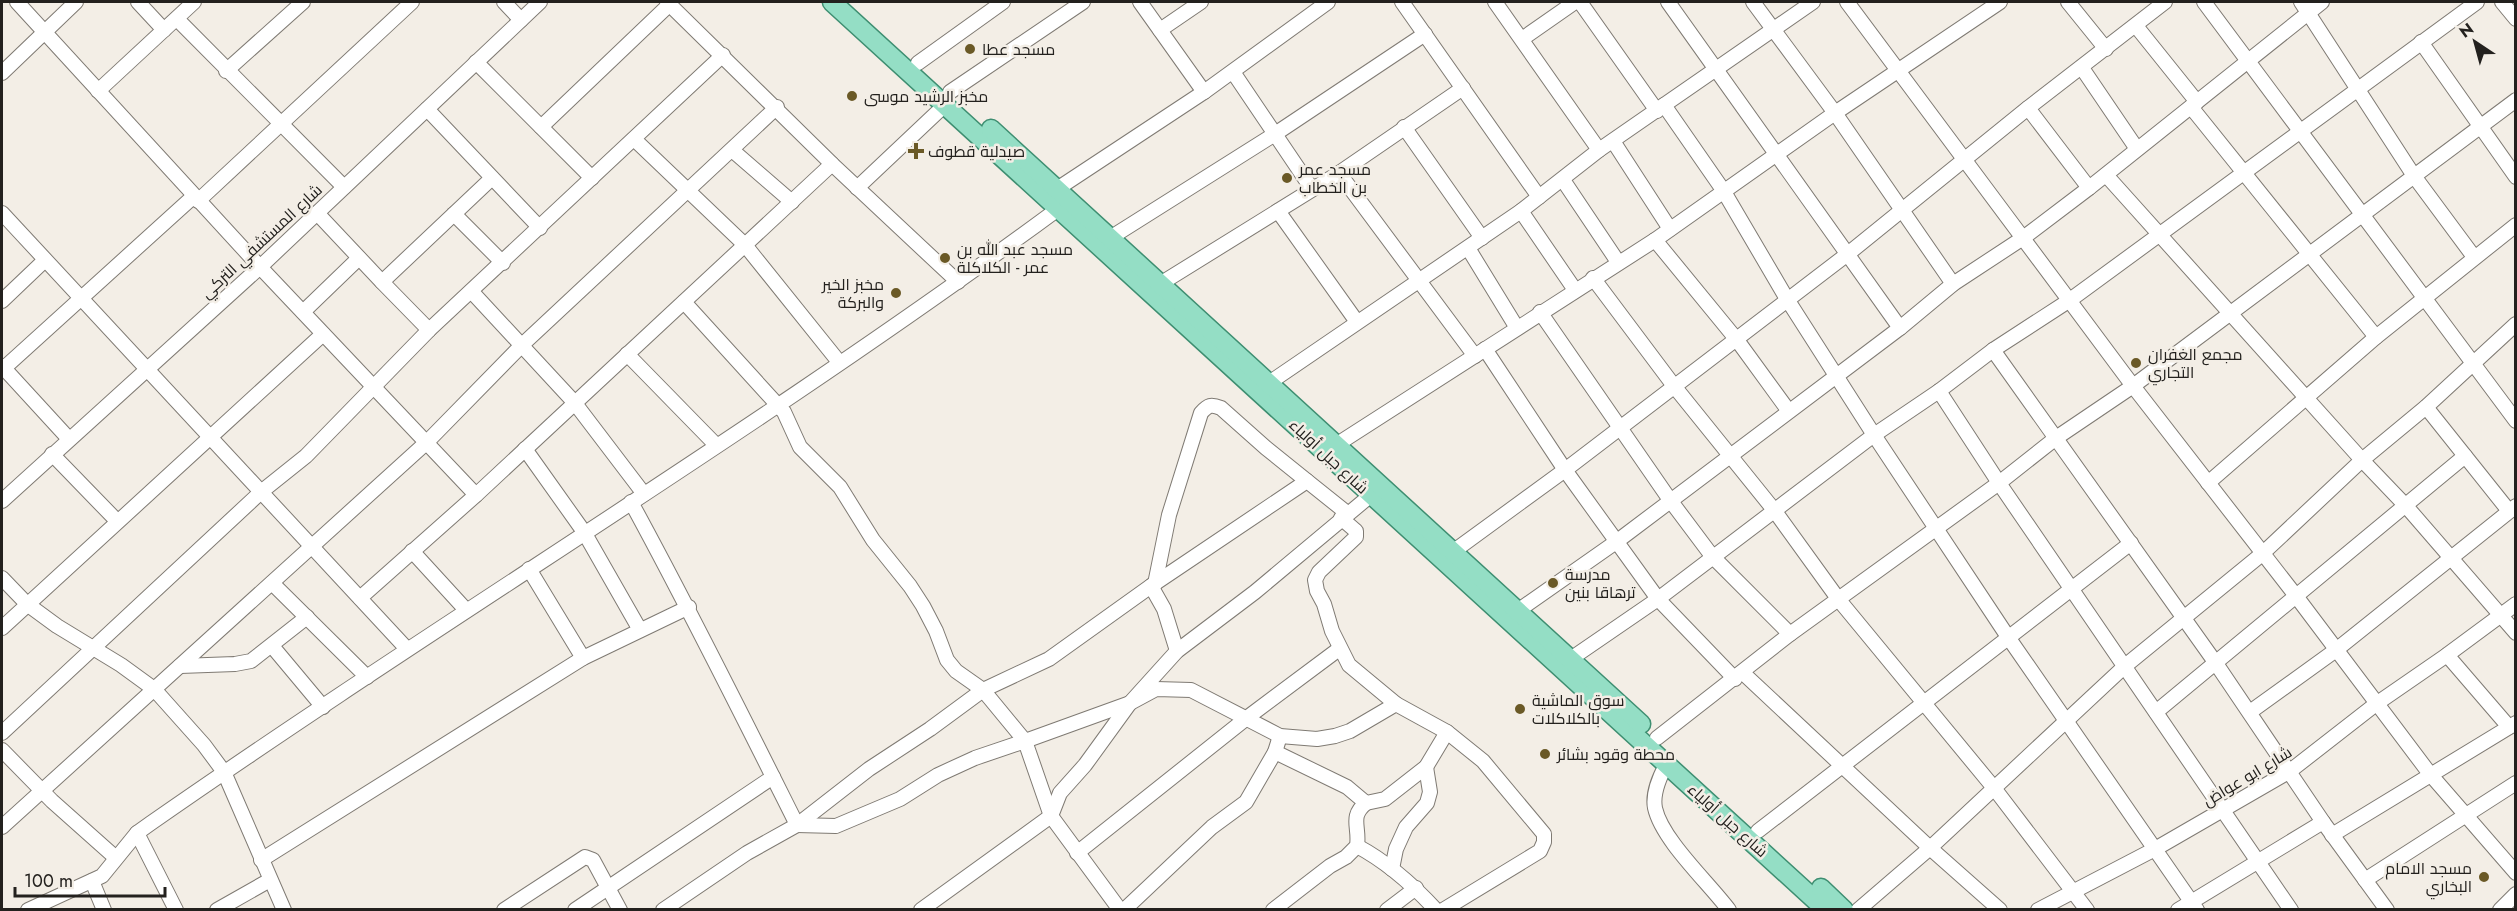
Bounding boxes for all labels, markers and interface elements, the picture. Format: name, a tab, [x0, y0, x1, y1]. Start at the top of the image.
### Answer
north arrow	[2445, 12, 2505, 72]
text: N	[2455, 17, 2478, 43]
place label: مسجد عطا	[982, 38, 1055, 61]
marker: مسجد عطا	[963, 42, 977, 56]
place label: مخبز الرشيد موسى	[864, 85, 988, 108]
marker: مخبز الرشيد موسى	[845, 89, 859, 103]
place label: صيدلية قطوف	[928, 140, 1025, 163]
marker: صيدلية قطوف	[909, 144, 923, 158]
place label: مسجد عمر بن الخطاب	[1298, 158, 1371, 199]
marker: مسجد عمر بن الخطاب	[1280, 171, 1294, 185]
street label: شارع المستشفي التركي	[195, 179, 329, 305]
place label: مسجد عبد الله بن عمر - الكلاكلة	[957, 238, 1073, 279]
marker: مسجد عبد الله بن عمر - الكلاكلة	[938, 251, 952, 265]
place label: مخبز الخير والبركة	[821, 273, 884, 314]
marker: مخبز الخير والبركة	[889, 286, 903, 300]
place label: مجمع الغفران التجاري	[2148, 343, 2242, 386]
marker: مجمع الغفران التجاري	[2129, 356, 2143, 370]
street label: شارع جبل أولياء	[1284, 414, 1373, 499]
place label: مدرسة ترهاقا بنين	[1565, 563, 1636, 604]
marker: مدرسة ترهاقا بنين	[1546, 576, 1560, 590]
place label: سوق الماشية بالكلاكلات	[1532, 689, 1625, 730]
marker: سوق الماشية بالكلاكلات	[1513, 702, 1527, 716]
street label: شارع ابو عواض	[2198, 741, 2296, 812]
place label: محطة وقود بشائر	[1556, 743, 1675, 766]
marker: محطة وقود بشائر	[1538, 747, 1552, 761]
street label: شارع جبل أولياء	[1682, 778, 1773, 863]
place label: مسجد الامام البخاري	[2385, 857, 2472, 900]
scale bar	[15, 860, 165, 898]
text: 100 m	[24, 868, 73, 894]
marker: مسجد الامام البخاري	[2477, 870, 2491, 884]

